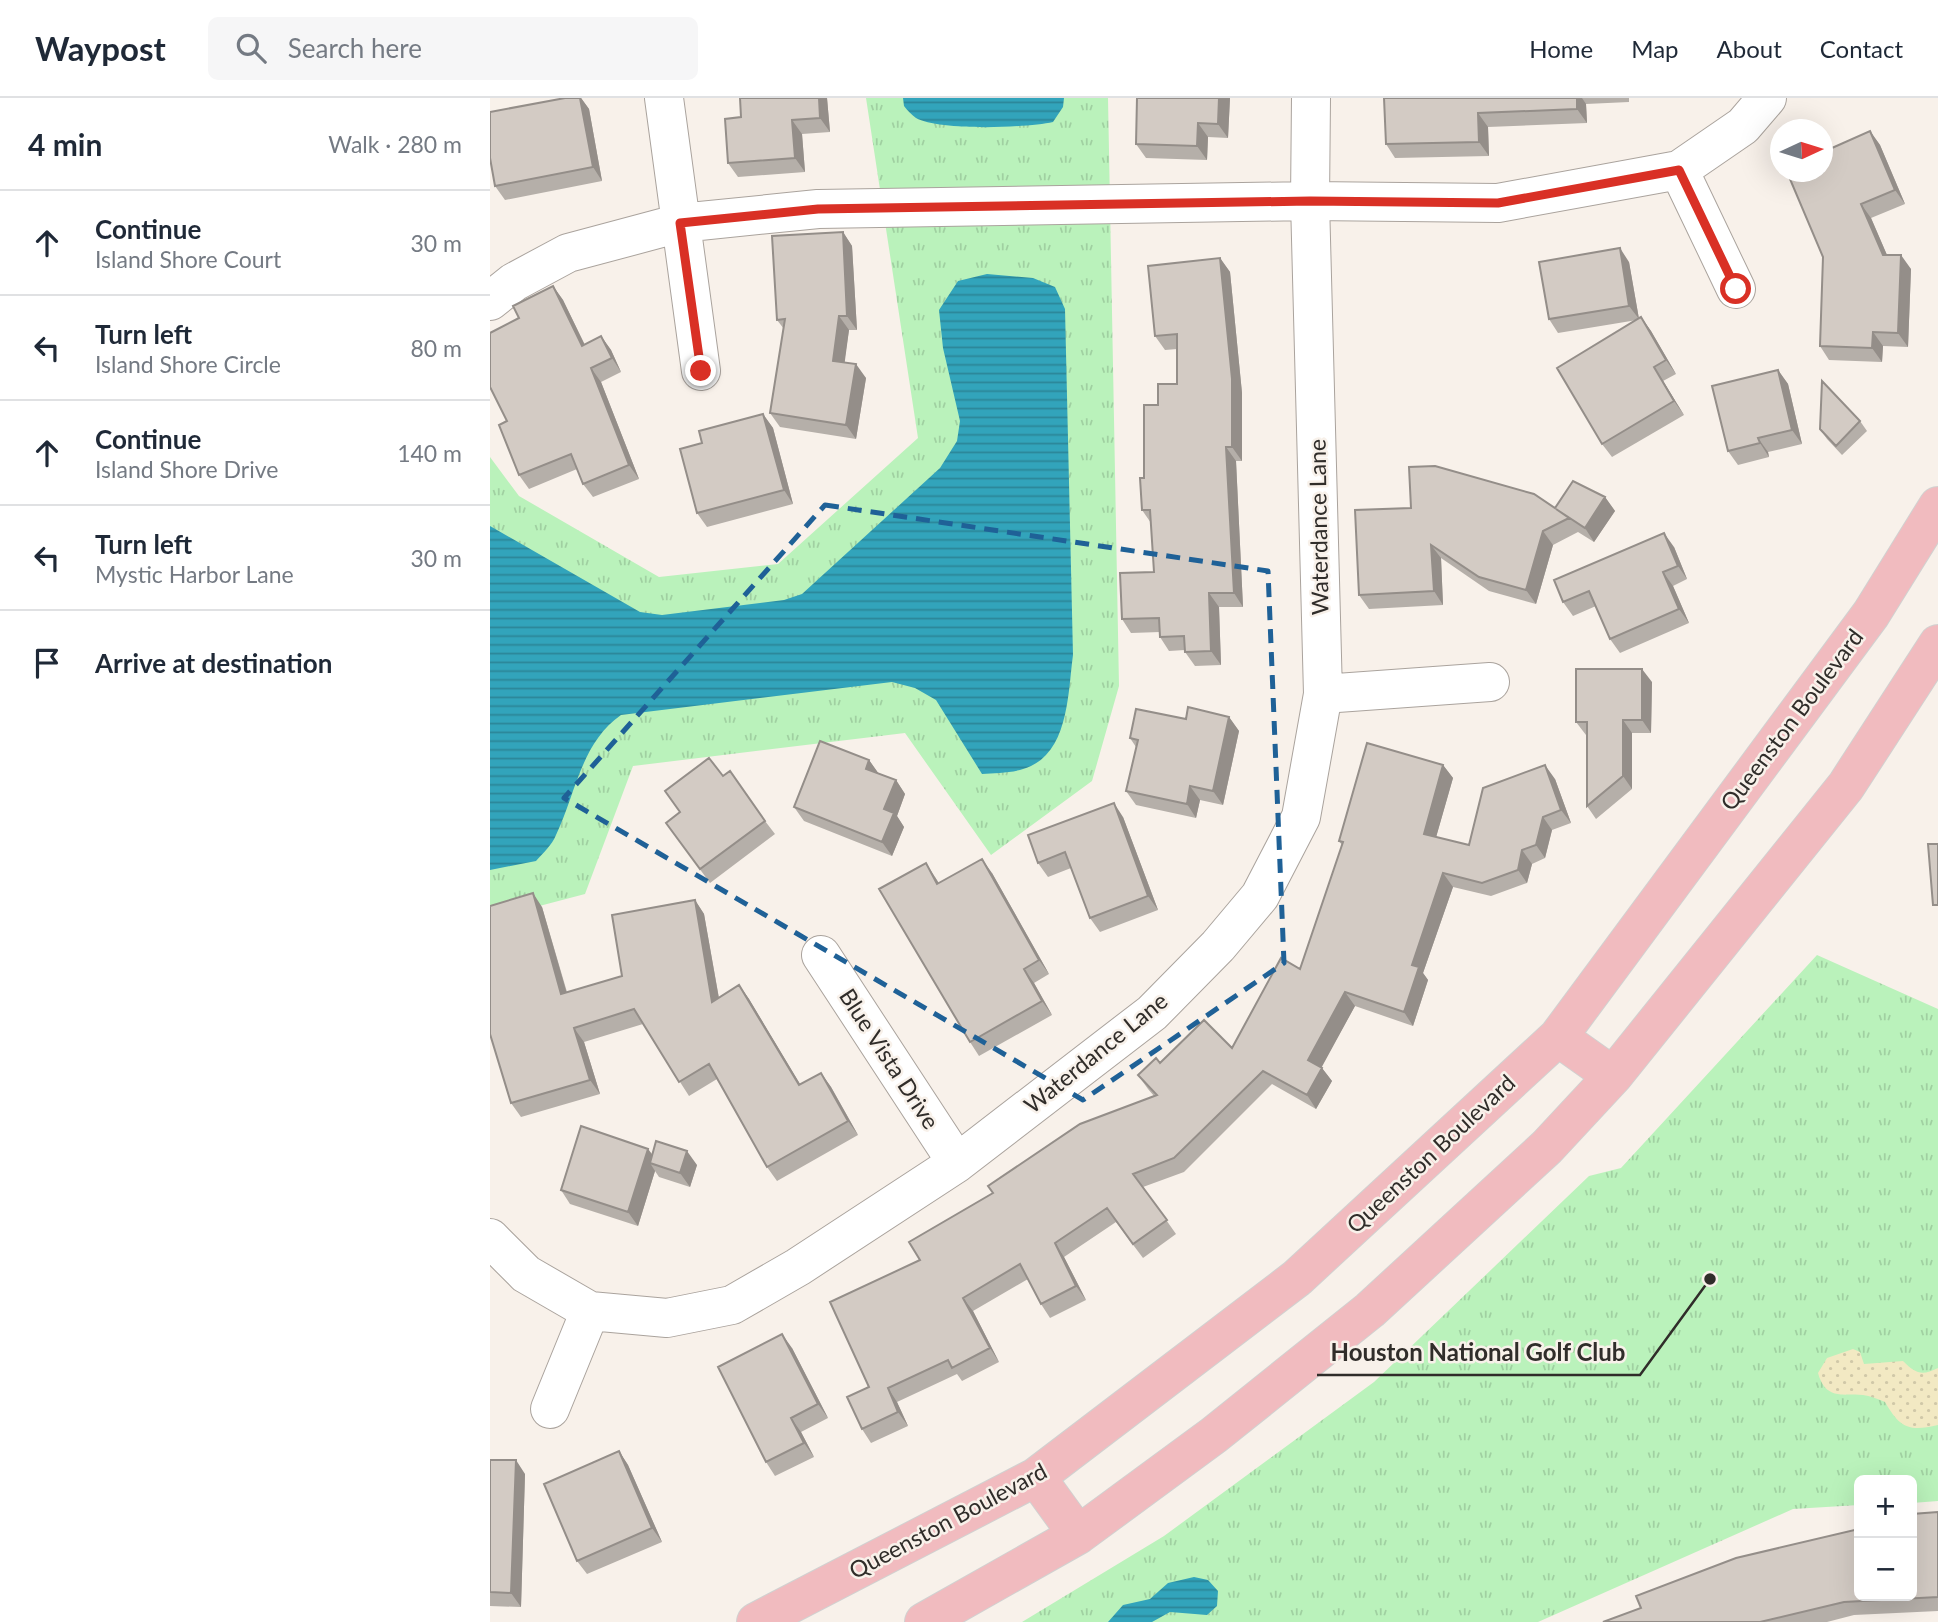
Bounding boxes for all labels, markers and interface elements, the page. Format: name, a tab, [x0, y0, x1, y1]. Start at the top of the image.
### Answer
search box	[208, 17, 698, 80]
text: Waypost	[35, 28, 166, 68]
icon: search	[232, 29, 270, 67]
text: Search here	[288, 32, 422, 64]
text: Home	[1529, 34, 1593, 63]
text: Map	[1631, 34, 1679, 63]
text: About	[1717, 34, 1782, 63]
text: Contact	[1820, 34, 1903, 63]
north arrow	[1770, 119, 1833, 182]
text: 4 min	[28, 126, 102, 162]
text: Walk · 280 m	[328, 130, 462, 158]
text: Continue	[95, 213, 201, 245]
icon: ahead	[28, 224, 66, 262]
text: 30 m	[411, 229, 462, 257]
text: Island Shore Court	[95, 245, 281, 273]
route start	[1720, 273, 1751, 304]
text: Turn left	[95, 318, 192, 350]
icon: left	[28, 329, 66, 367]
text: 80 m	[411, 334, 462, 362]
text: Island Shore Circle	[95, 350, 281, 378]
route end	[685, 355, 716, 386]
text: Continue	[95, 423, 201, 455]
icon: ahead	[28, 434, 66, 472]
text: 140 m	[397, 439, 462, 467]
street label: Waterdance Lane	[1302, 439, 1334, 615]
text: Island Shore Drive	[95, 455, 278, 483]
text: Turn left	[95, 528, 192, 560]
icon: left	[28, 539, 66, 577]
text: 30 m	[411, 544, 462, 572]
text: Mystic Harbor Lane	[95, 560, 294, 588]
street label: Queenston Boulevard	[1714, 623, 1869, 816]
icon: arrive	[28, 644, 66, 682]
text: Arrive at destination	[95, 647, 332, 679]
street label: Blue Vista Drive	[834, 983, 946, 1134]
street label: Waterdance Lane	[1018, 986, 1173, 1119]
street label: Queenston Boulevard	[1340, 1068, 1520, 1238]
callout: Houston National Golf Club	[1317, 1330, 1640, 1375]
text: Houston National Golf Club	[1331, 1337, 1625, 1366]
street label: Queenston Boulevard	[844, 1456, 1051, 1584]
map controls	[1854, 1475, 1917, 1601]
button: +	[1854, 1475, 1917, 1538]
button: −	[1854, 1538, 1917, 1601]

